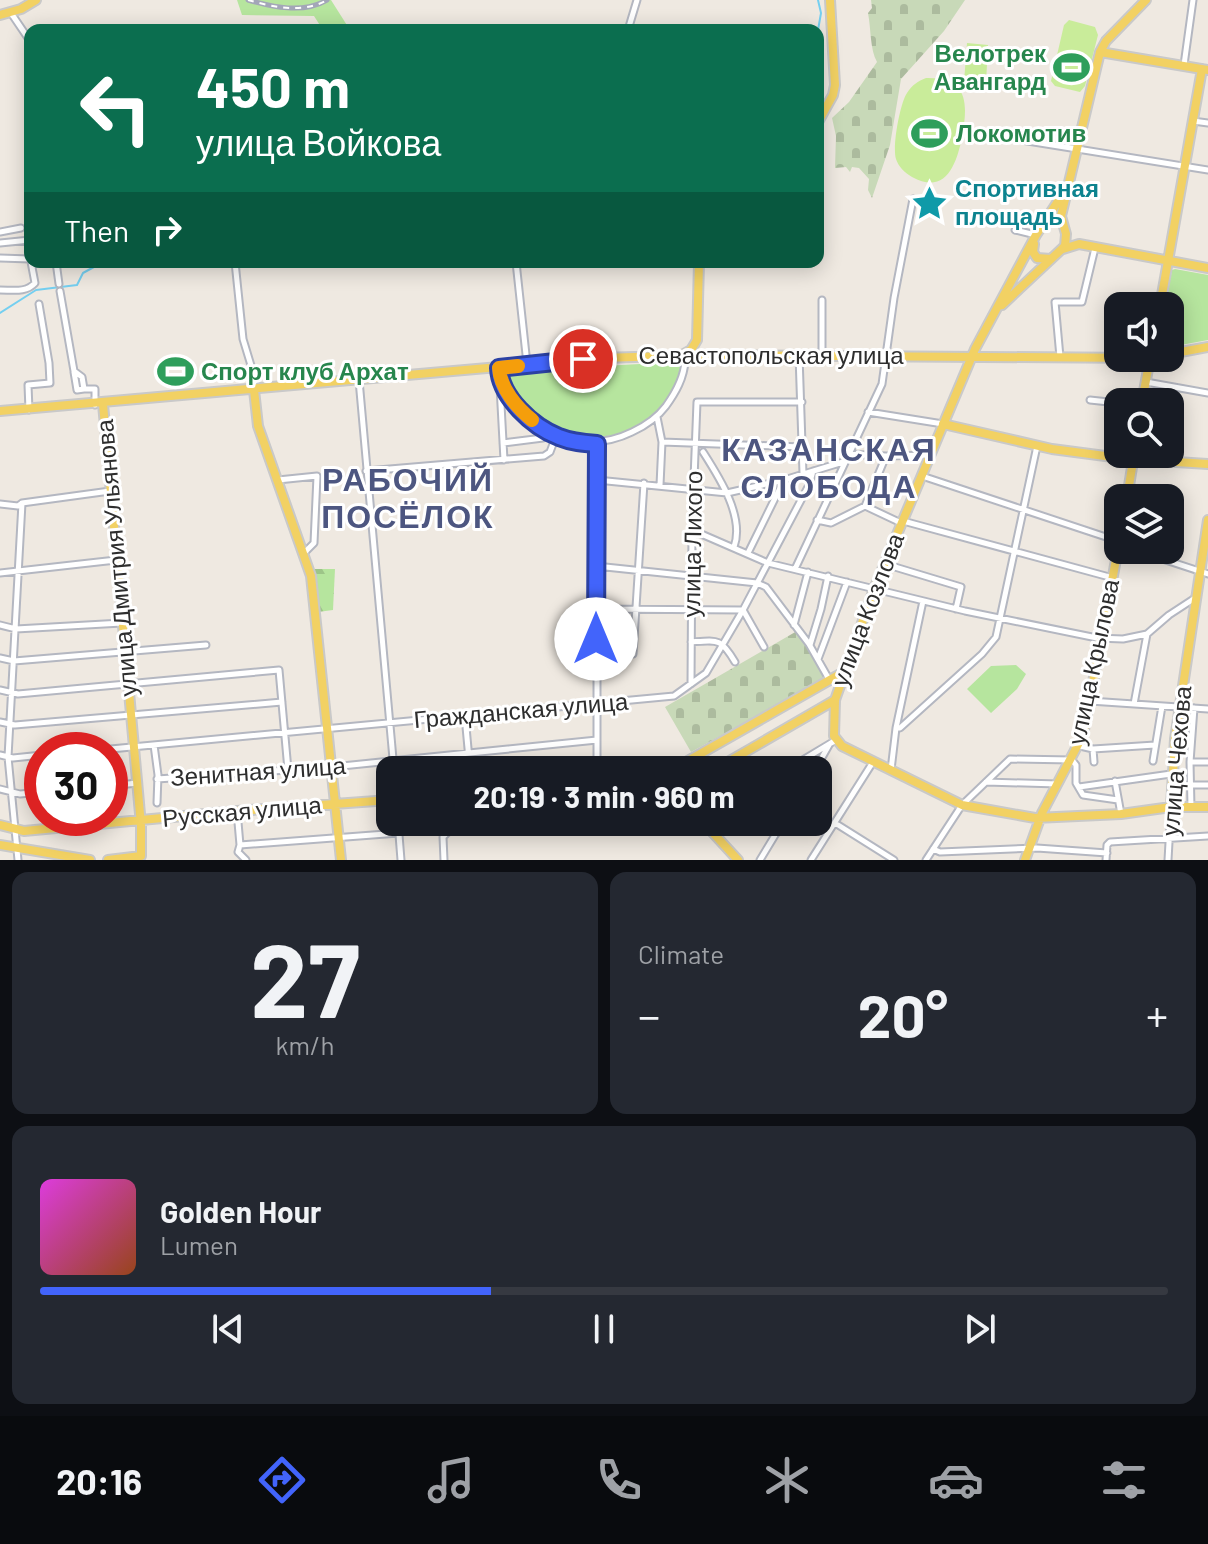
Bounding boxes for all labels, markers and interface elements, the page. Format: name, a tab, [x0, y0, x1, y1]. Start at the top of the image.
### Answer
place label: Велотрек Авангард	[934, 38, 1047, 95]
sports icon: Велотрек Авангард	[1053, 49, 1091, 87]
text: 450 m	[196, 52, 350, 119]
icon: left	[64, 56, 168, 160]
sports icon: Локомотив	[911, 115, 949, 153]
place label: Локомотив	[956, 118, 1086, 147]
text: улица Войкова	[196, 120, 441, 163]
place label: Спортивная площадь	[955, 173, 1099, 230]
place icon: Спортивная площадь	[910, 184, 948, 222]
icon: right	[145, 208, 189, 252]
text: Then	[64, 212, 129, 248]
map controls	[1104, 292, 1184, 564]
button: sound	[1104, 292, 1184, 372]
pin	[549, 325, 617, 393]
icon: arrive	[561, 337, 605, 381]
street label: Севастопольская улица	[638, 340, 904, 369]
sports icon: Спорт клуб Архат	[156, 353, 194, 391]
place label: Спорт клуб Архат	[201, 356, 409, 385]
button: search	[1104, 388, 1184, 468]
street label: улица Дмитрия Ульянова	[89, 418, 142, 698]
district label: КАЗАНСКАЯ СЛОБОДА	[721, 429, 937, 505]
district label: РАБОЧИЙ ПОСЁЛОК	[321, 459, 495, 534]
street label: улица Лихого	[676, 470, 707, 618]
button: layers	[1104, 484, 1184, 564]
street label: улица Козлова	[824, 528, 909, 690]
street label: улица Крылова	[1061, 575, 1124, 747]
position arrow	[554, 597, 638, 681]
street label: улица Чехова	[1155, 684, 1197, 837]
street label: Гражданская улица	[412, 686, 630, 733]
speed limit sign: 30	[24, 732, 128, 836]
street label: Зенитная улица	[169, 750, 347, 791]
text: 20:19 · 3 min · 960 m	[474, 778, 734, 814]
street label: Русская улица	[161, 789, 323, 832]
text: 27	[250, 914, 360, 1039]
text: Climate	[638, 938, 724, 969]
text: 20°	[858, 978, 948, 1050]
text: −	[638, 988, 660, 1041]
text: +	[1146, 988, 1168, 1041]
text: km/h	[276, 1029, 334, 1060]
text: Golden Hour	[160, 1193, 322, 1229]
text: Lumen	[160, 1229, 238, 1260]
icon: previous	[206, 1307, 250, 1351]
icon: pause	[582, 1307, 626, 1351]
icon: next	[958, 1307, 1002, 1351]
icon: directions	[254, 1452, 310, 1508]
icon: music	[423, 1452, 479, 1508]
icon: phone	[591, 1452, 647, 1508]
icon: climate	[759, 1452, 815, 1508]
icon: car	[928, 1452, 984, 1508]
icon: filters	[1096, 1452, 1152, 1508]
text: 20:16	[56, 1459, 142, 1502]

